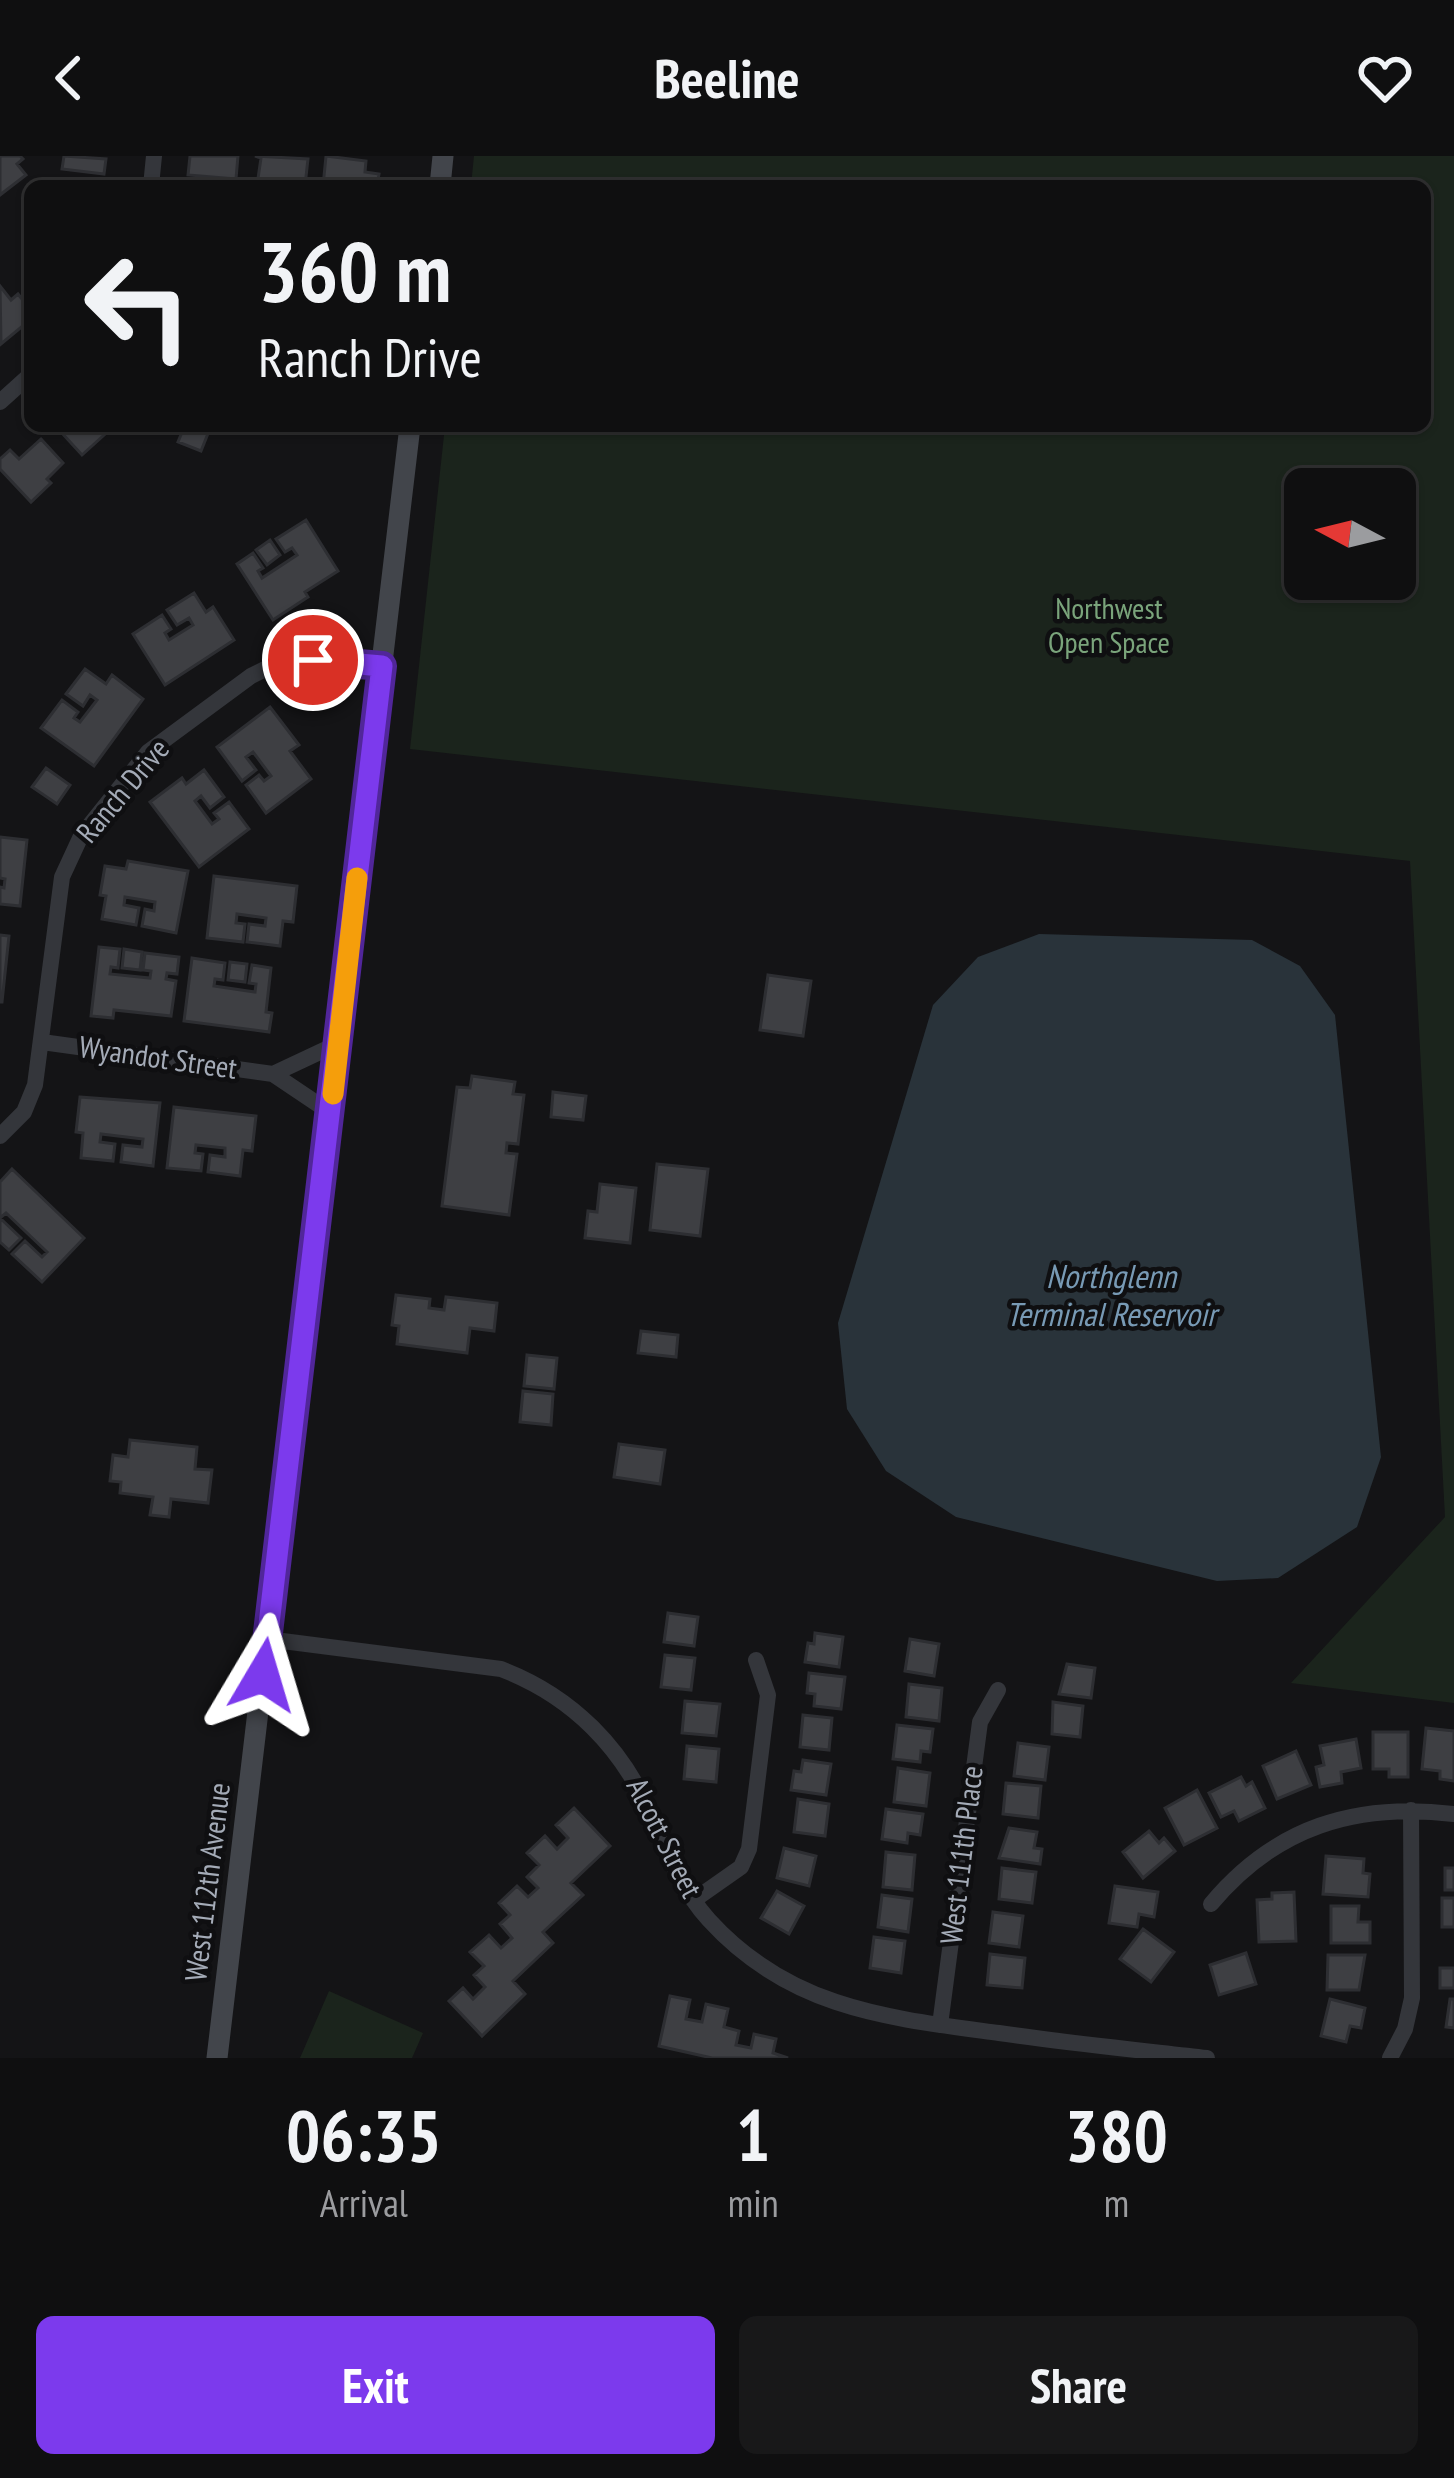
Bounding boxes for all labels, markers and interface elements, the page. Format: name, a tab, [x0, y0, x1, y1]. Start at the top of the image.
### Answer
text: Beeline	[654, 43, 800, 113]
icon: back	[36, 45, 102, 111]
icon: heart	[1352, 45, 1418, 111]
text: 360 m	[258, 216, 451, 325]
icon: left	[60, 228, 216, 384]
text: Ranch Drive	[258, 322, 482, 392]
north arrow	[1284, 468, 1416, 600]
map controls	[1284, 468, 1416, 600]
park label: Northwest Open Space	[1048, 588, 1170, 661]
pin	[262, 609, 364, 711]
icon: arrive	[280, 627, 346, 693]
street label: Ranch Drive	[67, 730, 177, 850]
street label: Wyandot Street	[77, 1026, 240, 1087]
water label: Northglenn Terminal Reservoir	[1006, 1254, 1220, 1335]
position arrow	[200, 1612, 326, 1738]
street label: West 111th Place	[930, 1763, 991, 1946]
street label: Alcott Street	[619, 1771, 712, 1904]
street label: West 112th Avenue	[175, 1780, 238, 1983]
text: 06:35	[286, 2088, 442, 2181]
text: 1	[736, 2088, 770, 2181]
text: 380	[1065, 2088, 1168, 2181]
text: Arrival	[320, 2177, 408, 2228]
text: min	[728, 2177, 779, 2228]
text: m	[1104, 2177, 1129, 2228]
button: Exit	[36, 2316, 715, 2454]
button: Share	[739, 2316, 1418, 2454]

